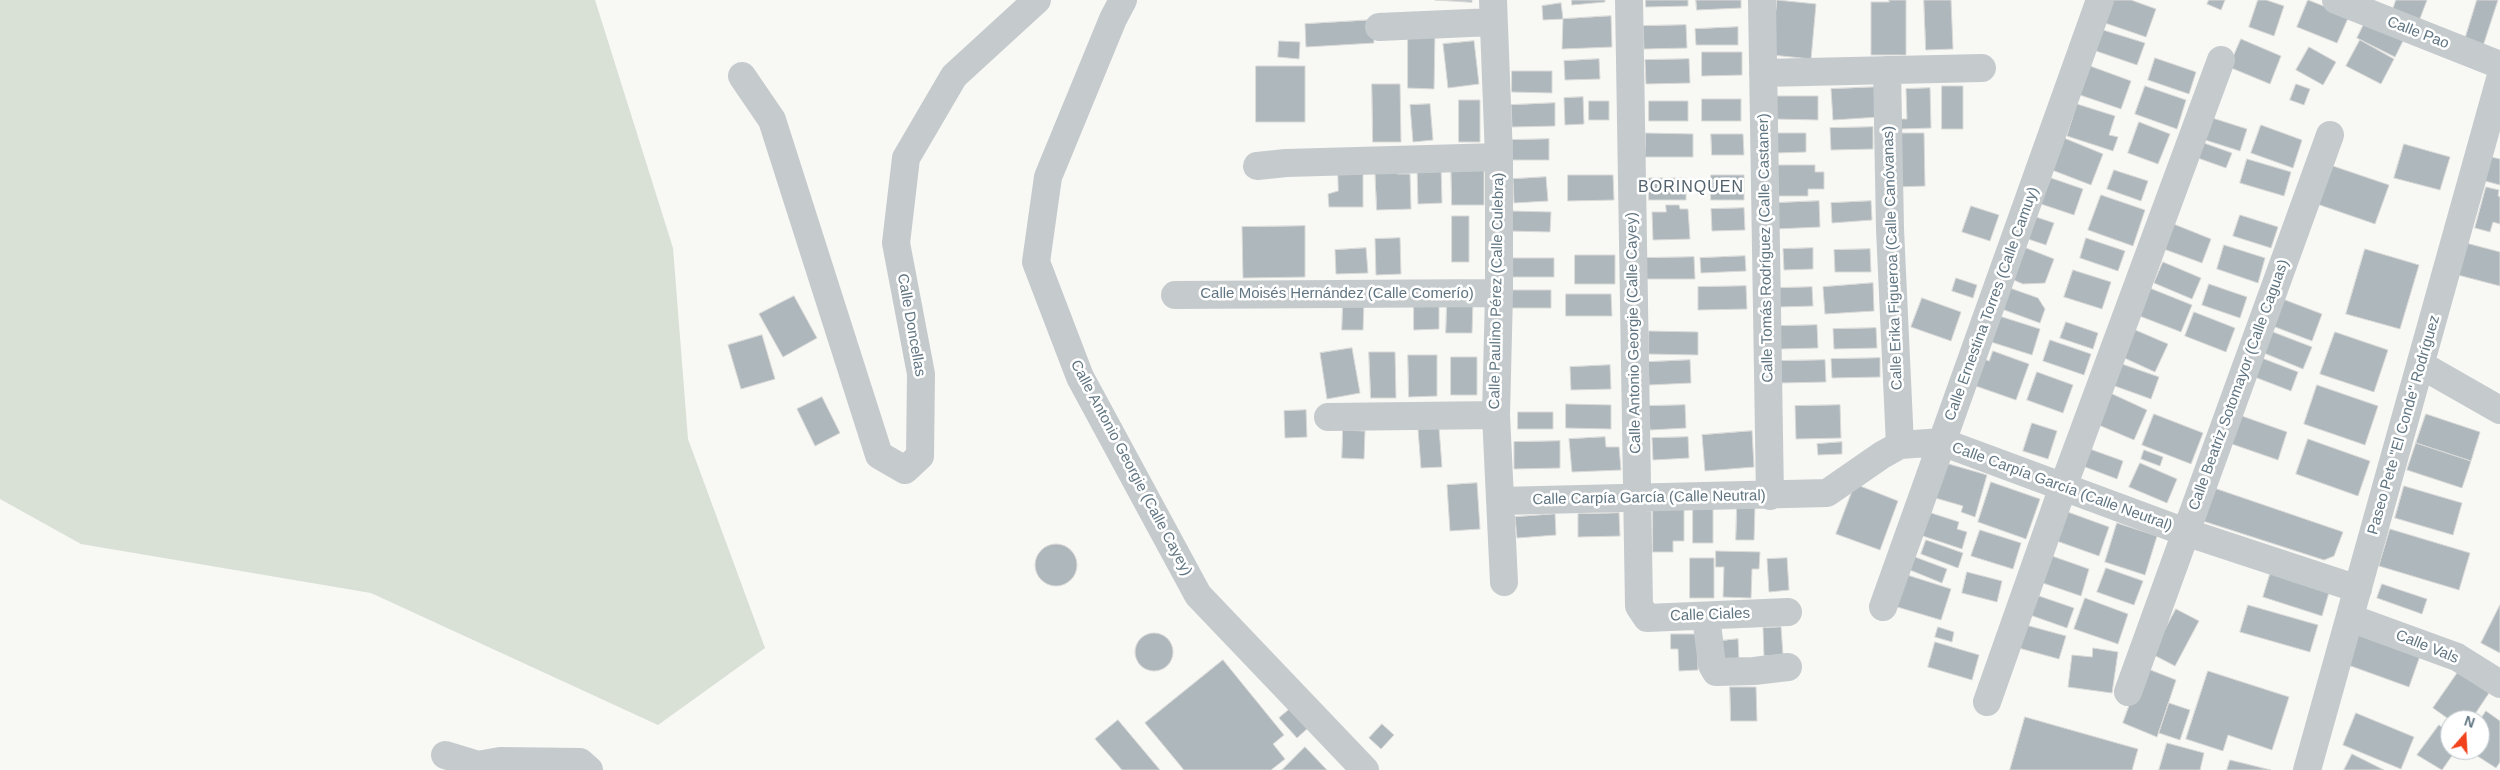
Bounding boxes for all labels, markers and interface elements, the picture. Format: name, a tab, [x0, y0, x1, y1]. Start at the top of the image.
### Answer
street label: Calle Pao	[2384, 13, 2452, 53]
street label: Calle Tomás Rodríguez (Calle Castaner)	[1755, 113, 1777, 383]
street label: Calle Erika Figueroa (Calle Canóvanas)	[1879, 126, 1907, 390]
street label: Calle Paulino Pérez (Calle Culebra)	[1486, 172, 1508, 410]
district label: BORINQUEN	[1637, 178, 1745, 198]
street label: Calle Ernestina Torres (Calle Camuy)	[1941, 185, 2043, 423]
street label: Calle Antonio Georgie (Calle Cayey)	[1623, 212, 1645, 454]
street label: Calle Beatriz Sotomayor (Calle Caguas)	[2185, 257, 2293, 513]
street label: Calle Doncellas	[893, 272, 929, 378]
street label: Calle Moisés Hernández (Calle Comerío)	[1200, 285, 1474, 303]
street label: Paseo Pete "El Conde" Rodríguez	[2364, 313, 2444, 537]
street label: Calle Antonio Georgie (Calle Cayey)	[1066, 357, 1196, 579]
street label: Calle Carpía García (Calle Neutral)	[1949, 439, 2175, 535]
street label: Calle Carpía García (Calle Neutral)	[1532, 487, 1766, 509]
street label: Calle Ciales	[1670, 605, 1750, 625]
street label: Calle Vals	[2393, 626, 2461, 668]
north arrow	[2440, 710, 2490, 760]
text: N	[2462, 713, 2477, 731]

